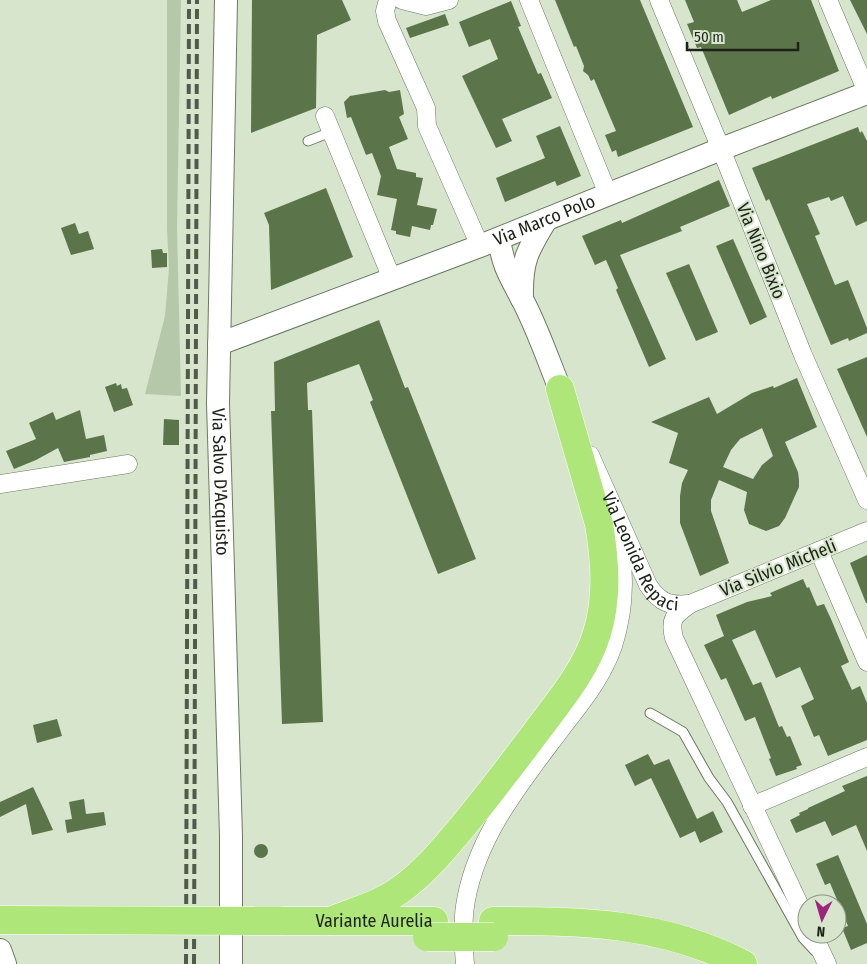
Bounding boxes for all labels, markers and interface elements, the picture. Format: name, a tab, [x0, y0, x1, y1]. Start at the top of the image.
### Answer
scale bar	[687, 20, 798, 52]
text: 50 m	[694, 28, 724, 46]
street label: Via Marco Polo	[490, 190, 598, 250]
street label: Via Nino Bixio	[732, 200, 790, 302]
street label: Via Salvo D'Acquisto	[207, 408, 234, 556]
street label: Via Leonida Repaci	[597, 489, 679, 616]
street label: Via Silvio Micheli	[717, 535, 839, 601]
north arrow	[797, 894, 847, 944]
street label: Variante Aurelia	[316, 910, 433, 932]
text: N	[816, 923, 826, 940]

